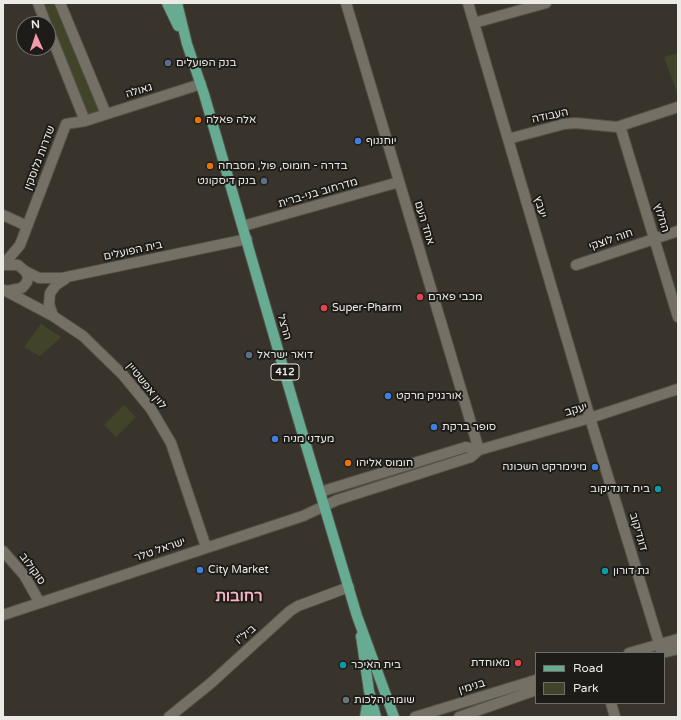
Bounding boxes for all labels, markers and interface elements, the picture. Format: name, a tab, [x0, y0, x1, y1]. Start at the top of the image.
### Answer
north arrow	[16, 16, 56, 56]
text: N	[31, 18, 40, 31]
place label: בנק הפועלים	[176, 56, 236, 70]
marker: בנק הפועלים	[163, 58, 173, 68]
street label: גאולה	[124, 81, 154, 101]
street label: העבודה	[530, 106, 570, 126]
place label: אלה פאלה	[206, 113, 256, 127]
marker: אלה פאלה	[193, 115, 203, 125]
street label: שדרות גלוסקין	[22, 124, 58, 192]
place label: יוחננוף	[366, 134, 397, 148]
marker: יוחננוף	[353, 136, 363, 146]
place label: בדרה - חומוס, פול, מסבחה	[218, 159, 347, 173]
marker: בדרה - חומוס, פול, מסבחה	[205, 161, 215, 171]
place label: בנק דיסקונט	[197, 174, 256, 188]
street label: מדרחוב בני-ברית	[277, 175, 359, 211]
marker: בנק דיסקונט	[259, 176, 269, 186]
street label: יעבץ	[531, 195, 549, 219]
street label: אחד העם	[411, 199, 437, 247]
street label: החלוץ	[650, 202, 672, 234]
street label: חוה לוצקי	[587, 226, 635, 254]
street label: בית הפועלים	[102, 238, 164, 264]
place label: מכבי פארם	[428, 290, 483, 304]
marker: מכבי פארם	[415, 292, 425, 302]
place label: Super-Pharm	[332, 301, 402, 315]
marker: Super-Pharm	[319, 303, 329, 313]
street label: הרצל	[274, 313, 294, 341]
place label: דואר ישראל	[257, 348, 313, 362]
marker: דואר ישראל	[244, 350, 254, 360]
street label: לוין אפשטיין	[123, 360, 169, 412]
road number: 412	[271, 364, 299, 380]
place label: אורגניק מרקט	[396, 389, 462, 403]
marker: אורגניק מרקט	[383, 391, 393, 401]
street label: יעקב	[563, 400, 589, 420]
place label: סופר ברקת	[442, 420, 496, 434]
marker: סופר ברקת	[429, 422, 439, 432]
place label: מעדני מניה	[283, 432, 334, 446]
marker: מעדני מניה	[270, 434, 280, 444]
place label: חומוס אליהו	[356, 456, 413, 470]
marker: חומוס אליהו	[343, 458, 353, 468]
place label: מינימרקט השכונה	[502, 460, 587, 474]
marker: מינימרקט השכונה	[590, 462, 600, 472]
place label: בית דונדיקוב	[590, 482, 650, 496]
marker: בית דונדיקוב	[653, 484, 663, 494]
street label: דונדיקוב	[626, 511, 650, 553]
street label: ישראל טלר	[133, 535, 187, 565]
street label: סוקולוב	[16, 551, 48, 587]
place label: City Market	[208, 563, 269, 577]
place label: גת דורון	[613, 564, 650, 578]
marker: City Market	[195, 565, 205, 575]
marker: גת דורון	[600, 566, 610, 576]
district label: רחובות	[216, 588, 262, 606]
street label: ביל"ו	[233, 622, 259, 648]
legend	[535, 652, 665, 704]
place label: מאוחדת	[471, 656, 510, 670]
place label: בית האיכר	[351, 658, 401, 672]
marker: מאוחדת	[513, 658, 523, 668]
marker: בית האיכר	[338, 660, 348, 670]
text: Road	[573, 661, 603, 675]
street label: בנימין	[457, 677, 487, 697]
text: Park	[573, 681, 599, 695]
place label: שומרי הלכות	[354, 693, 415, 707]
marker: שומרי הלכות	[341, 695, 351, 705]

